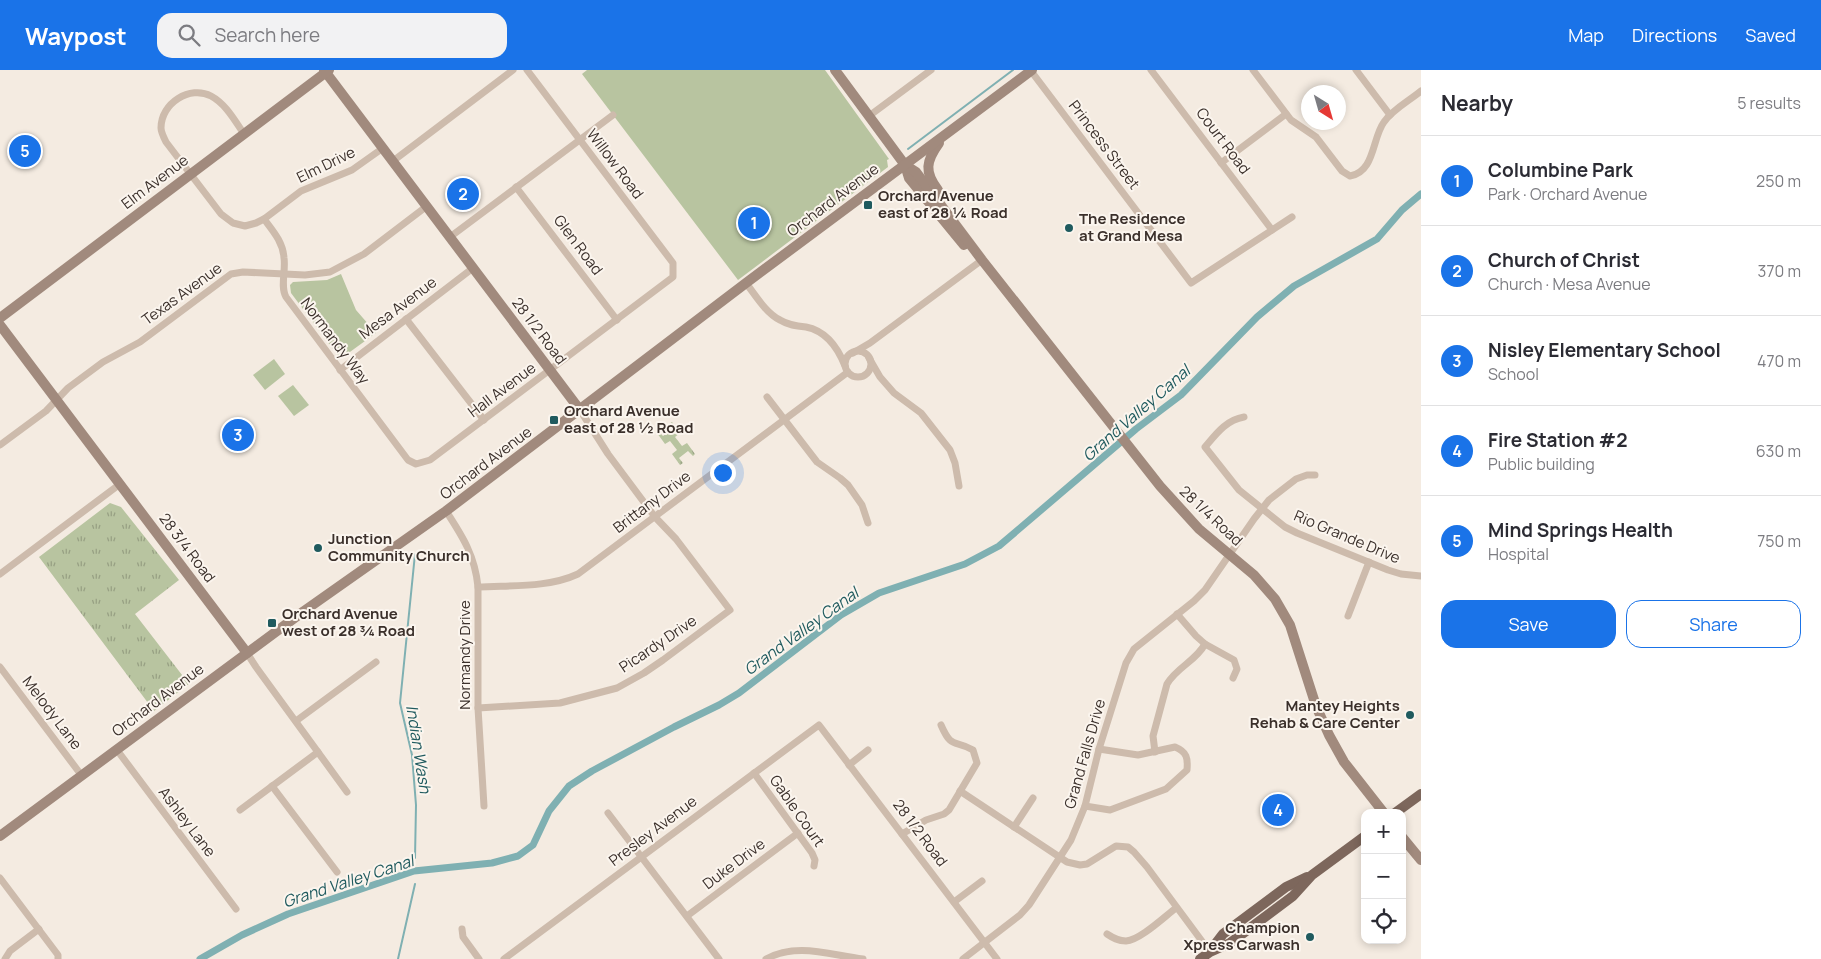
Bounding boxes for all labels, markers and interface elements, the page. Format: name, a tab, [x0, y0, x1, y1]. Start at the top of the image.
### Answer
search box	[157, 13, 507, 58]
text: Waypost	[25, 19, 127, 52]
icon: search	[175, 21, 203, 49]
text: Search here	[215, 22, 320, 48]
text: Map	[1568, 23, 1604, 47]
text: Directions	[1632, 23, 1717, 47]
text: Saved	[1745, 23, 1796, 47]
north arrow	[1301, 85, 1346, 130]
text: Nearby	[1441, 89, 1513, 117]
text: 5 results	[1737, 92, 1801, 114]
street label: Princess Street	[1064, 96, 1145, 194]
street label: Court Road	[1191, 103, 1255, 178]
street label: Willow Road	[582, 124, 649, 203]
pin: 5	[9, 132, 41, 170]
street label: Elm Drive	[293, 141, 359, 188]
street label: Elm Avenue	[117, 149, 193, 214]
text: Columbine Park	[1488, 157, 1633, 183]
street label: Orchard Avenue	[782, 158, 883, 241]
text: 1	[1453, 170, 1461, 192]
text: 250 m	[1756, 170, 1801, 192]
pin: 2	[447, 175, 479, 213]
text: Park · Orchard Avenue	[1488, 183, 1647, 205]
place label: Orchard Avenue east of 28 ¼ Road	[878, 185, 1008, 223]
marker: Orchard Avenue east of 28 ¼ Road	[862, 199, 874, 211]
pin: 1	[738, 204, 770, 242]
place label: The Residence at Grand Mesa	[1079, 208, 1186, 246]
street label: Glen Road	[549, 210, 608, 279]
marker: The Residence at Grand Mesa	[1063, 222, 1075, 234]
text: Church of Christ	[1488, 247, 1640, 273]
street label: Texas Avenue	[137, 257, 226, 330]
text: 2	[1452, 260, 1462, 282]
text: 370 m	[1758, 260, 1801, 282]
street label: Mesa Avenue	[355, 271, 441, 344]
text: Church · Mesa Avenue	[1488, 273, 1651, 295]
street label: Normandy Way	[296, 293, 375, 388]
street label: 28 1/2 Road	[507, 293, 572, 369]
text: Nisley Elementary School	[1488, 337, 1721, 363]
text: 3	[1452, 350, 1462, 372]
text: 470 m	[1757, 350, 1801, 372]
street label: Hall Avenue	[463, 357, 540, 422]
water label: Grand Valley Canal	[1077, 358, 1196, 466]
text: School	[1488, 363, 1539, 385]
place label: Orchard Avenue east of 28 ½ Road	[564, 400, 693, 438]
marker: Orchard Avenue east of 28 ½ Road	[548, 414, 560, 426]
pin: 3	[222, 416, 254, 454]
street label: Orchard Avenue	[435, 421, 536, 504]
text: Fire Station #2	[1488, 427, 1628, 453]
text: 4	[1452, 440, 1462, 462]
text: 630 m	[1756, 440, 1801, 462]
text: Public building	[1488, 453, 1595, 475]
your location	[710, 460, 736, 486]
street label: Brittany Drive	[609, 465, 695, 538]
street label: 28 1/4 Road	[1175, 481, 1248, 550]
street label: Rio Grande Drive	[1291, 505, 1404, 568]
street label: 28 3/4 Road	[154, 509, 220, 587]
text: Mind Springs Health	[1488, 517, 1673, 543]
place label: Junction Community Church	[328, 528, 470, 566]
text: 5	[1452, 530, 1462, 552]
text: 750 m	[1757, 530, 1801, 552]
marker: Junction Community Church	[312, 542, 324, 554]
text: Hospital	[1488, 543, 1549, 565]
water label: Grand Valley Canal	[739, 581, 864, 680]
street label: Normandy Drive	[454, 600, 475, 710]
button: Save	[1441, 600, 1616, 648]
button: Share	[1626, 600, 1801, 648]
place label: Orchard Avenue west of 28 ¾ Road	[282, 603, 415, 641]
street label: Picardy Drive	[615, 610, 701, 677]
marker: Orchard Avenue west of 28 ¾ Road	[266, 617, 278, 629]
street label: Orchard Avenue	[107, 658, 208, 741]
street label: Melody Lane	[18, 672, 87, 754]
place label: Mantey Heights Rehab & Care Center	[1250, 695, 1400, 733]
street label: Grand Falls Drive	[1059, 696, 1110, 811]
water label: Indian Wash	[401, 703, 437, 795]
marker: Mantey Heights Rehab & Care Center	[1404, 709, 1416, 721]
street label: Gable Court	[765, 771, 830, 851]
street label: Ashley Lane	[154, 782, 221, 861]
street label: Presley Avenue	[604, 790, 701, 871]
pin: 4	[1262, 791, 1294, 829]
street label: 28 1/2 Road	[888, 795, 953, 871]
map controls	[1361, 809, 1406, 944]
button: +	[1361, 809, 1406, 854]
street label: Duke Drive	[698, 833, 769, 894]
water label: Grand Valley Canal	[280, 849, 418, 913]
button: −	[1361, 854, 1406, 899]
button: locate	[1361, 899, 1406, 944]
place label: Champion Xpress Carwash	[1183, 917, 1300, 955]
marker: Champion Xpress Carwash	[1304, 931, 1316, 943]

